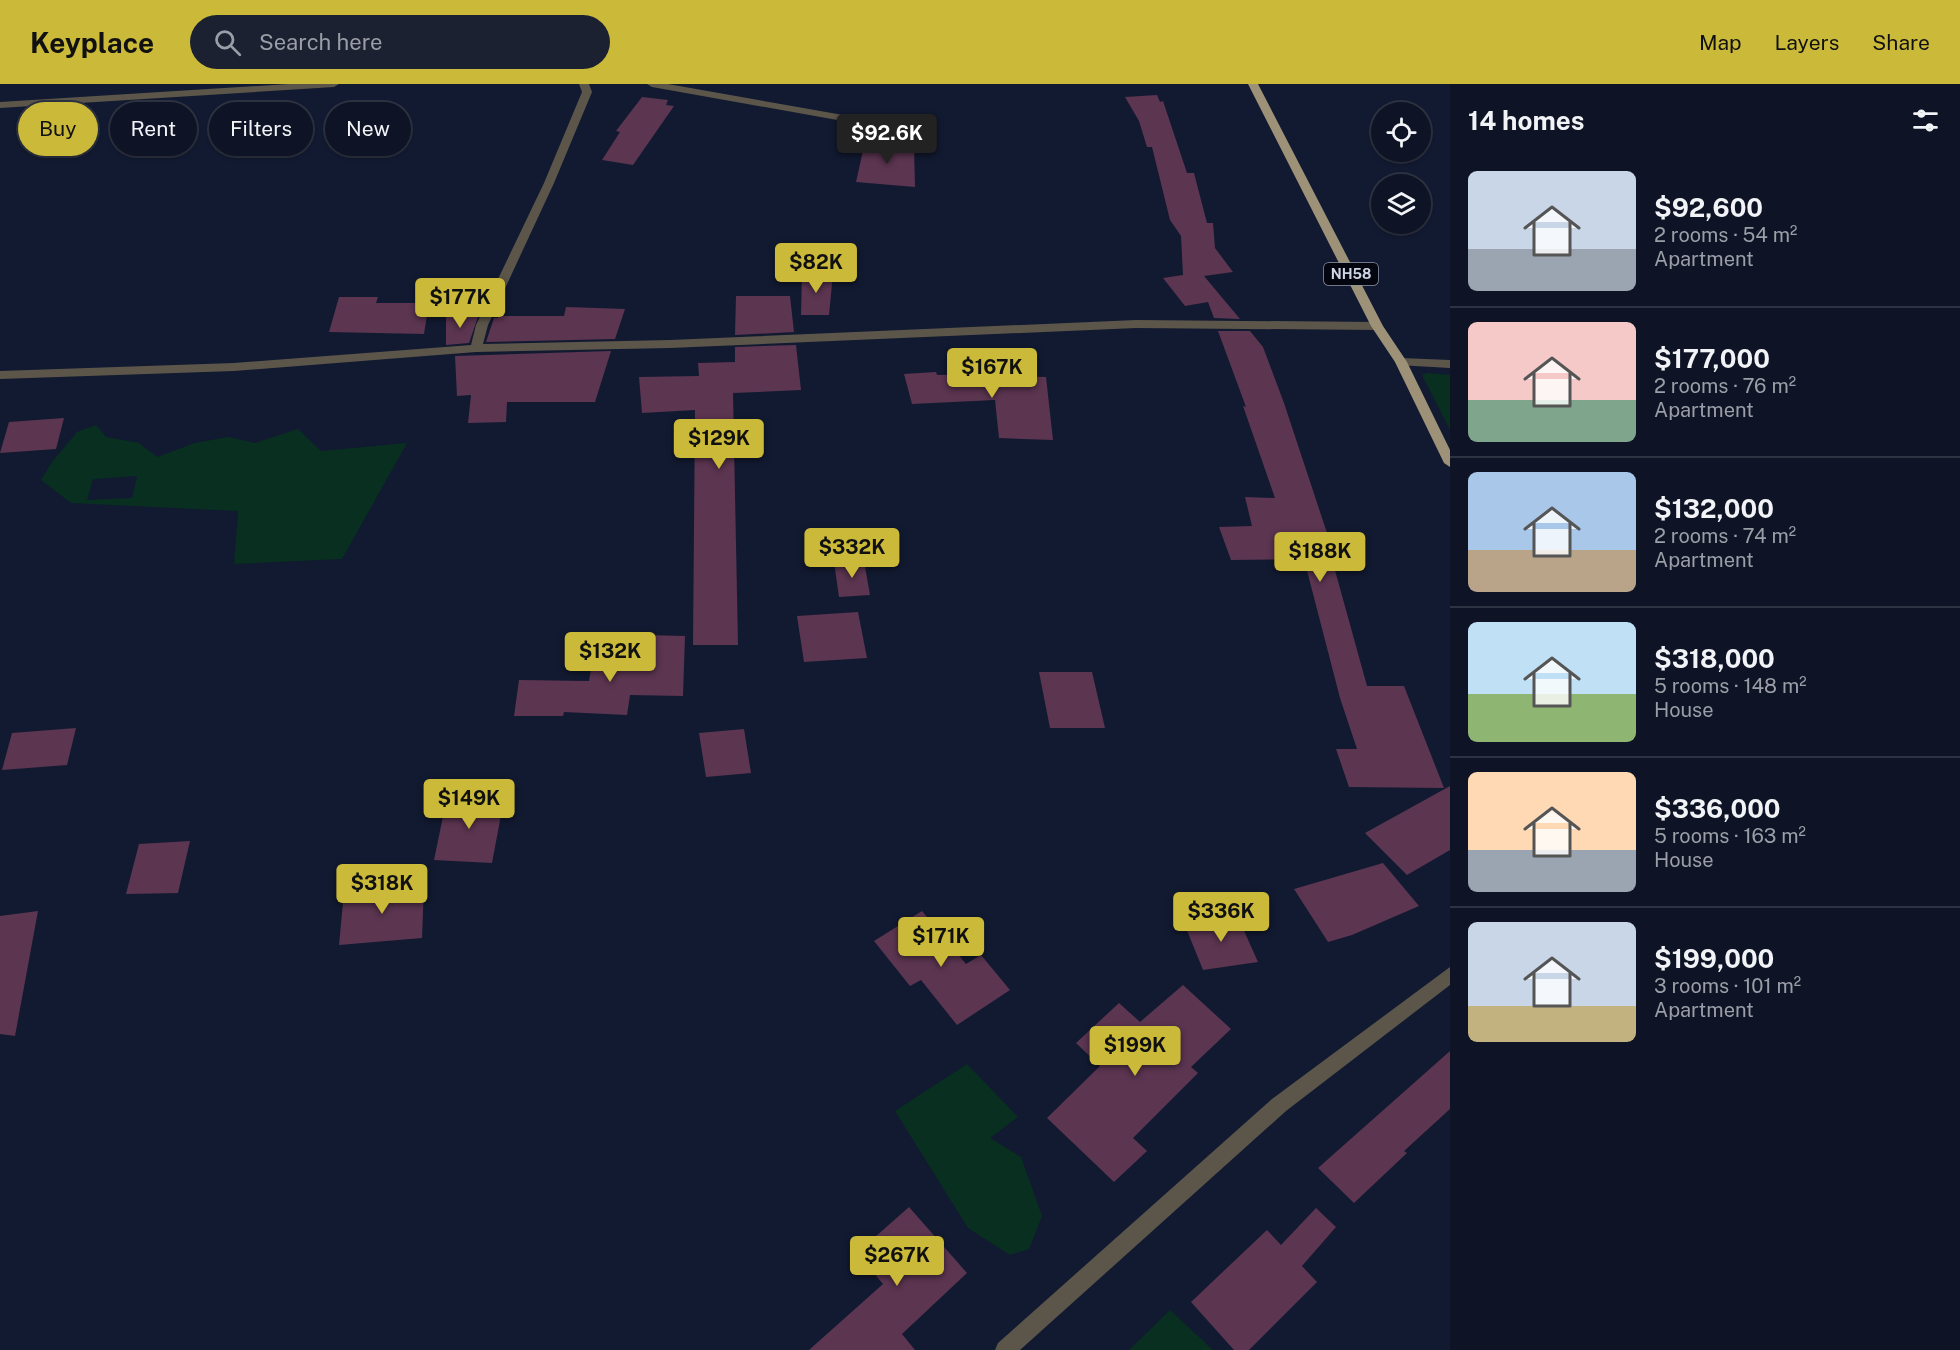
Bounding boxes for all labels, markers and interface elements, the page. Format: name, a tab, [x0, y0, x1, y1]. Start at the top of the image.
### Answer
search box	[190, 15, 610, 69]
text: Keyplace	[30, 26, 154, 59]
icon: search	[211, 26, 244, 59]
text: Search here	[259, 29, 383, 55]
text: Map	[1699, 30, 1742, 55]
text: Layers	[1775, 30, 1839, 55]
text: Share	[1872, 30, 1930, 55]
chip: Buy	[18, 102, 98, 156]
chip: Rent	[110, 102, 197, 156]
chip: Filters	[209, 102, 313, 156]
chip: New	[325, 102, 411, 156]
map controls	[1371, 102, 1431, 234]
button: locate	[1371, 102, 1431, 162]
icon: filters	[1909, 104, 1942, 137]
text: 14 homes	[1468, 105, 1584, 136]
pin: $92.6K	[838, 114, 936, 165]
text: $92.6K	[851, 121, 923, 145]
button: layers	[1371, 174, 1431, 234]
text: $92,600	[1654, 192, 1763, 223]
icon: home	[1516, 195, 1588, 267]
text: 2 rooms · 54 m²	[1654, 223, 1797, 247]
pin: $82K	[780, 243, 852, 294]
text: Apartment	[1654, 247, 1754, 271]
text: $82K	[789, 250, 843, 274]
road number: NH58	[1324, 263, 1378, 285]
pin: $177K	[418, 278, 502, 329]
text: $177K	[429, 285, 491, 309]
text: $177,000	[1654, 343, 1770, 374]
icon: home	[1516, 346, 1588, 418]
pin: $167K	[950, 348, 1034, 399]
text: $167K	[961, 355, 1023, 379]
text: 2 rooms · 76 m²	[1654, 374, 1796, 398]
text: Apartment	[1654, 398, 1754, 422]
pin: $129K	[677, 419, 761, 470]
text: $129K	[688, 426, 750, 450]
text: $132,000	[1654, 493, 1774, 524]
icon: home	[1516, 496, 1588, 568]
text: 2 rooms · 74 m²	[1654, 524, 1796, 548]
pin: $332K	[810, 528, 894, 579]
pin: $188K	[1278, 532, 1362, 583]
text: $332K	[818, 535, 886, 559]
text: $188K	[1288, 539, 1352, 563]
text: Apartment	[1654, 548, 1754, 572]
pin: $132K	[568, 632, 652, 683]
text: $132K	[579, 639, 641, 663]
text: $318,000	[1654, 643, 1775, 674]
icon: home	[1516, 646, 1588, 718]
text: 5 rooms · 148 m²	[1654, 674, 1807, 698]
text: House	[1654, 698, 1714, 722]
pin: $149K	[427, 779, 511, 830]
text: $149K	[438, 786, 500, 810]
text: $336,000	[1654, 793, 1781, 824]
icon: home	[1516, 796, 1588, 868]
text: 5 rooms · 163 m²	[1654, 824, 1806, 848]
text: House	[1654, 848, 1714, 872]
pin: $318K	[340, 864, 424, 915]
text: $318K	[350, 871, 414, 895]
pin: $336K	[1179, 892, 1263, 943]
text: $336K	[1187, 899, 1255, 923]
pin: $171K	[899, 917, 983, 968]
text: $171K	[912, 924, 970, 948]
text: $199,000	[1654, 943, 1774, 974]
icon: home	[1516, 946, 1588, 1018]
text: 3 rooms · 101 m²	[1654, 974, 1801, 998]
text: Apartment	[1654, 998, 1754, 1022]
pin: $199K	[1093, 1026, 1177, 1077]
text: $199K	[1104, 1033, 1166, 1057]
pin: $267K	[855, 1236, 939, 1287]
text: $267K	[864, 1243, 930, 1267]

